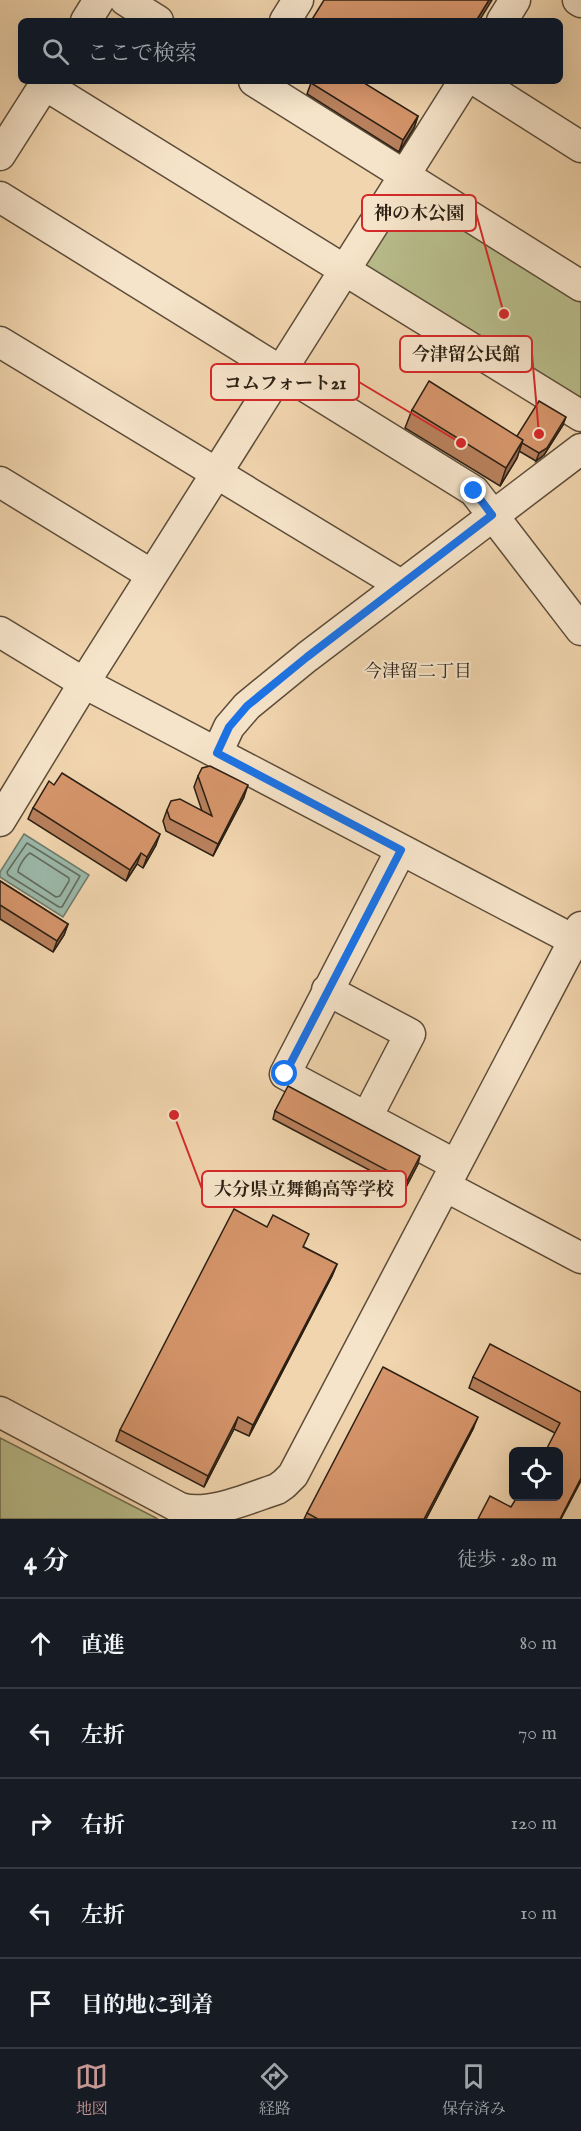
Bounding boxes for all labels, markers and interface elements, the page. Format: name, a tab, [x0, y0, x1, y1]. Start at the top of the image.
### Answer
search box	[18, 18, 563, 84]
icon: search	[39, 35, 72, 68]
text: ここで検索	[87, 40, 197, 68]
callout: 神の木公園	[362, 195, 476, 231]
text: 神の木公園	[374, 203, 464, 226]
callout: 今津留公民館	[400, 336, 532, 372]
text: 今津留公民館	[412, 344, 520, 367]
callout: コムフォート21	[211, 364, 359, 400]
text: コムフォート21	[224, 373, 346, 396]
route end	[460, 477, 486, 503]
district label: 今津留二丁目	[364, 661, 472, 684]
route start	[271, 1060, 297, 1086]
callout: 大分県立舞鶴高等学校	[202, 1171, 406, 1207]
text: 大分県立舞鶴高等学校	[214, 1179, 394, 1202]
map controls	[509, 1447, 563, 1501]
button: locate	[509, 1447, 563, 1501]
text: 4 分	[24, 1545, 68, 1578]
text: 徒歩 · 280 m	[457, 1548, 557, 1573]
icon: ahead	[24, 1627, 57, 1660]
text: 80 m	[520, 1631, 557, 1656]
text: 直進	[81, 1632, 125, 1660]
icon: left	[24, 1717, 57, 1750]
text: 70 m	[518, 1721, 557, 1746]
text: 左折	[81, 1722, 125, 1750]
icon: right	[24, 1807, 57, 1840]
text: 120 m	[511, 1811, 557, 1836]
text: 右折	[81, 1812, 125, 1840]
icon: left	[24, 1897, 57, 1930]
text: 10 m	[520, 1901, 557, 1926]
text: 左折	[81, 1902, 125, 1930]
icon: arrive	[24, 1987, 57, 2020]
text: 目的地に到着	[81, 1992, 213, 2020]
tab: 地図	[75, 2060, 108, 2120]
tab: 経路	[258, 2060, 291, 2120]
tab: 保存済み	[442, 2060, 506, 2120]

